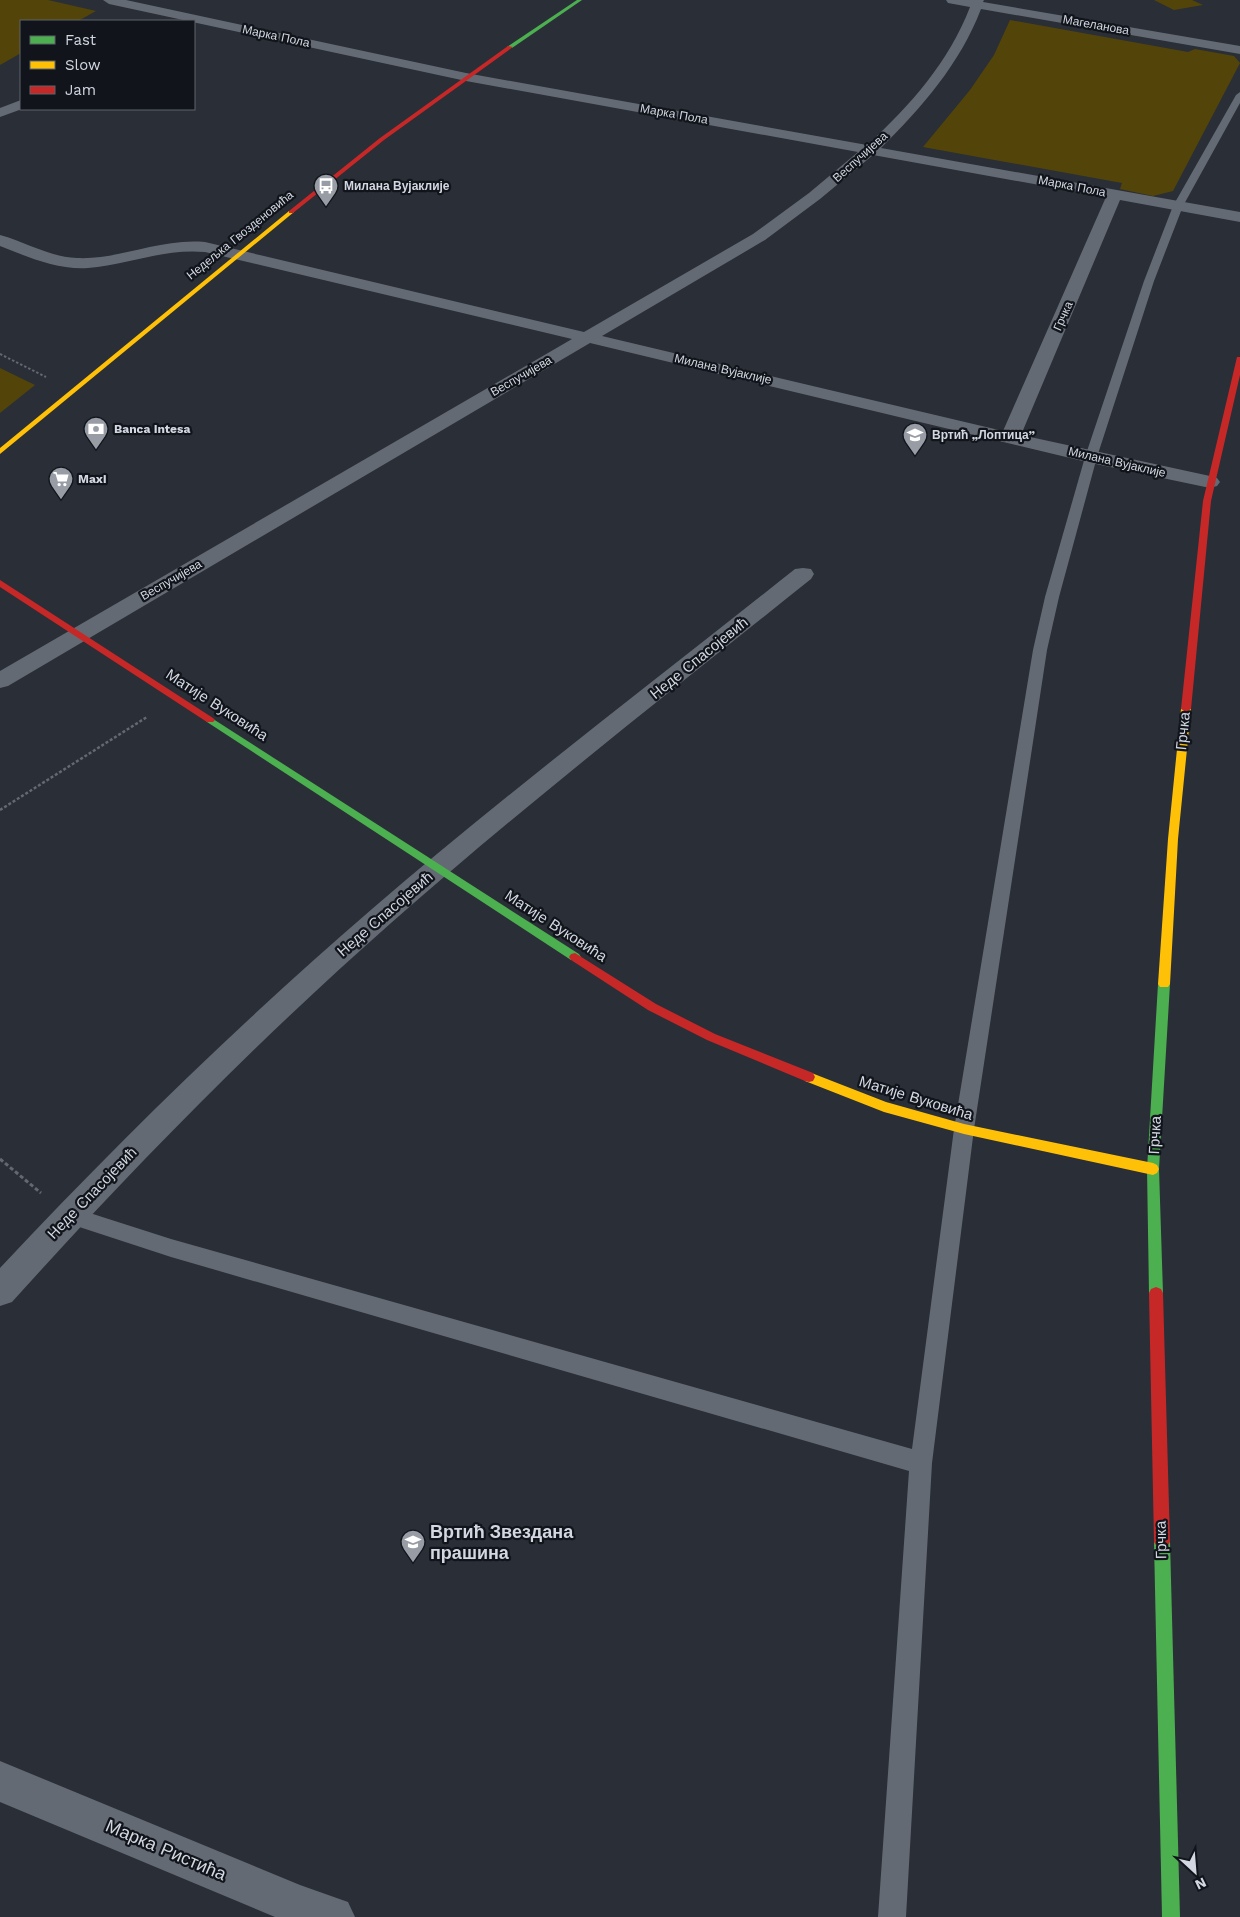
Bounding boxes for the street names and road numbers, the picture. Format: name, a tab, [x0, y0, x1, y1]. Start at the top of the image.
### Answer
street label: Магеланова	[1062, 12, 1131, 38]
street label: Марка Пола	[241, 22, 311, 50]
street label: Марка Пола	[639, 101, 709, 127]
street label: Веспучијева	[830, 129, 890, 185]
street label: Марка Пола	[1037, 173, 1107, 199]
street label: Недељка Гвозденовића	[184, 187, 296, 282]
street label: Грчка	[1050, 299, 1076, 333]
street label: Милана Вујаклије	[673, 351, 773, 387]
street label: Веспучијева	[488, 353, 554, 399]
street label: Милана Вујаклије	[1067, 444, 1167, 480]
street label: Веспучијева	[138, 557, 204, 603]
street label: Неде Спасојевић	[646, 613, 752, 703]
street label: Матије Вуковића	[163, 665, 272, 745]
street label: Грчка	[1172, 710, 1194, 751]
street label: Неде Спасојевић	[334, 868, 436, 960]
street label: Матије Вуковића	[502, 886, 611, 966]
street label: Матије Вуковића	[857, 1072, 976, 1124]
street label: Грчка	[1145, 1115, 1165, 1155]
street label: Неде Спасојевић	[44, 1143, 140, 1243]
street label: Грчка	[1152, 1520, 1170, 1559]
street label: Марка Ристића	[103, 1815, 231, 1885]

